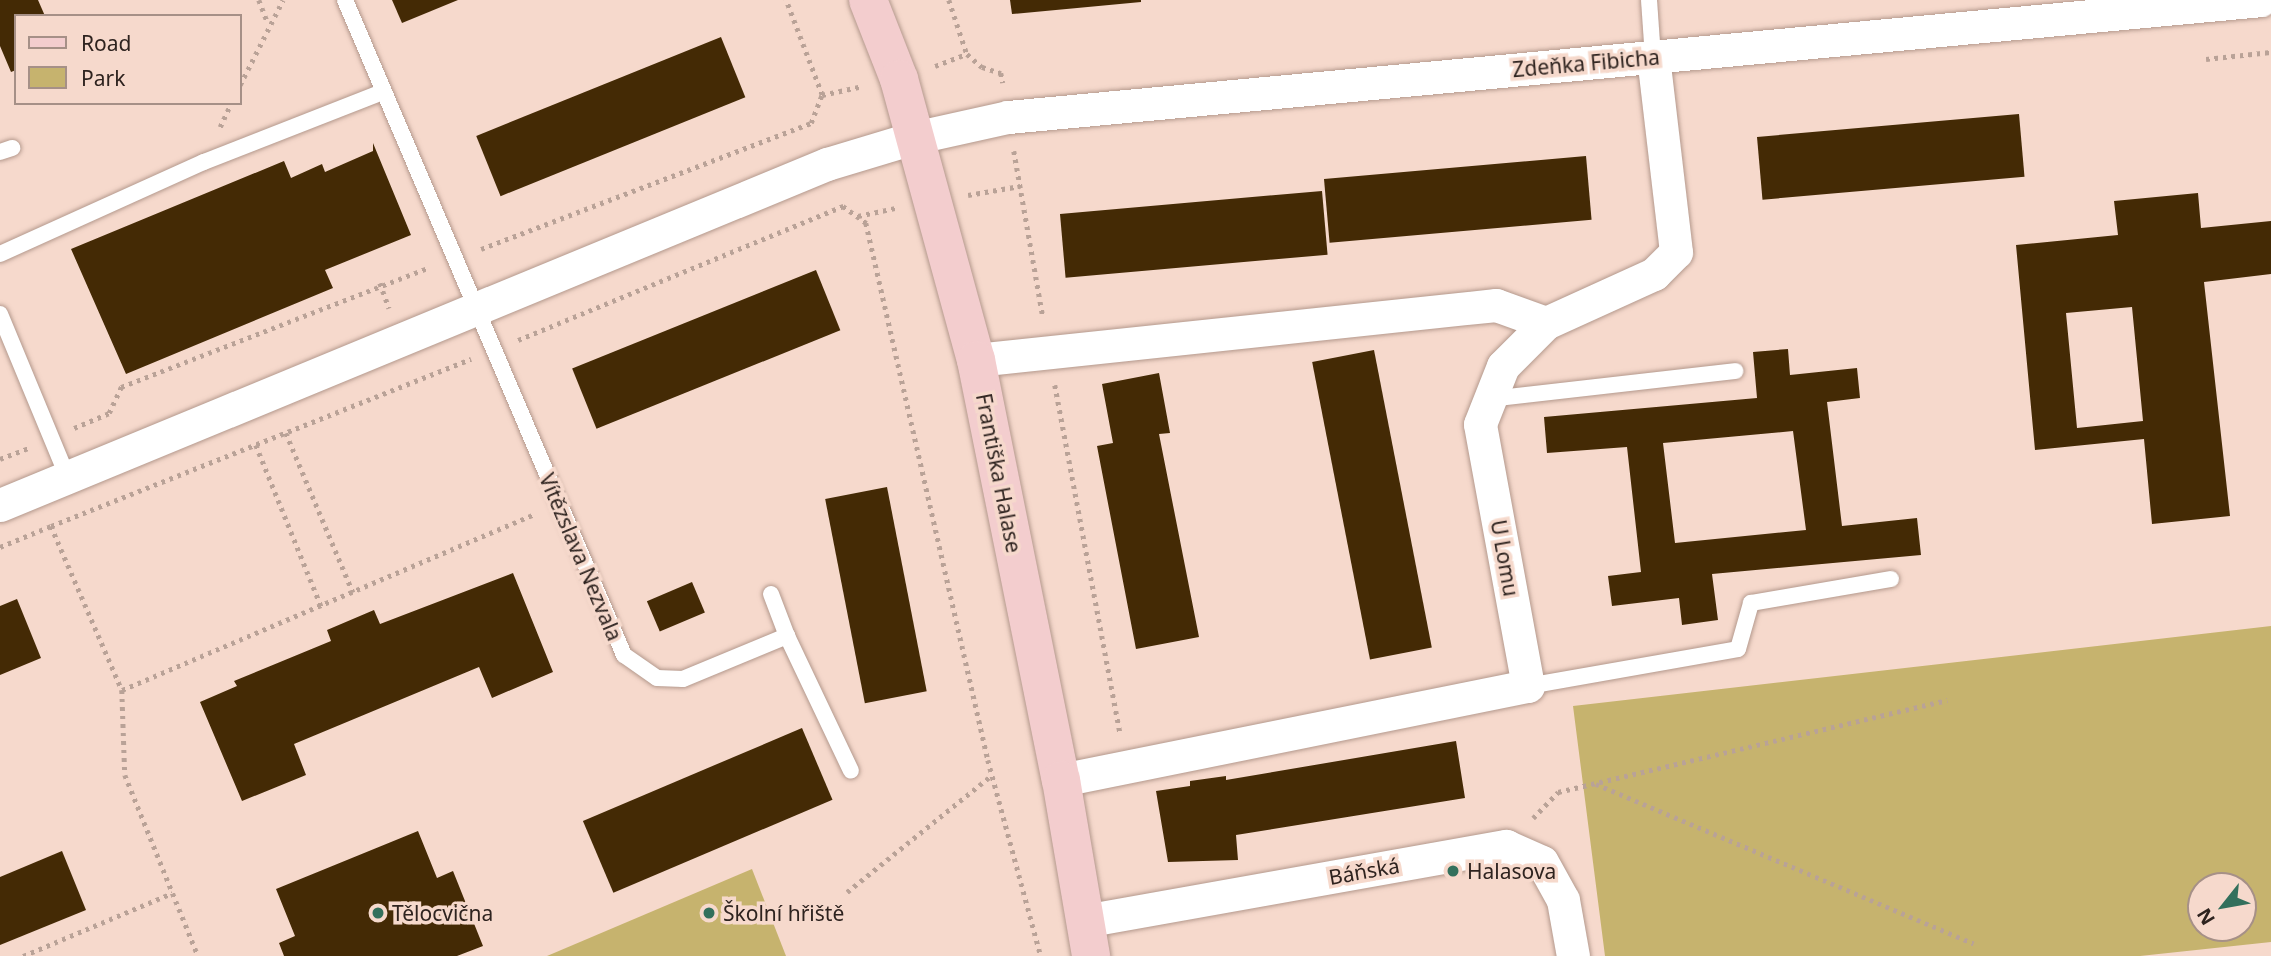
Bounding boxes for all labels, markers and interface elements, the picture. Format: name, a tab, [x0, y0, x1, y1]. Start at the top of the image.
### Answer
legend	[14, 14, 242, 105]
text: Road	[81, 29, 131, 57]
street label: Zdeňka Fibicha	[1511, 44, 1661, 82]
text: Park	[81, 64, 125, 92]
street label: Františka Halase	[971, 391, 1027, 555]
street label: Vítězslava Nezvala	[534, 470, 628, 644]
street label: U Lomu	[1486, 518, 1524, 598]
street label: Báňská	[1327, 852, 1401, 890]
place label: Halasova	[1467, 858, 1556, 884]
marker: Halasova	[1445, 863, 1461, 879]
north arrow	[2187, 872, 2257, 942]
place label: Tělocvična	[392, 900, 493, 926]
place label: Školní hřiště	[723, 900, 844, 926]
text: N	[2191, 903, 2221, 930]
marker: Tělocvična	[370, 905, 386, 921]
marker: Školní hřiště	[701, 905, 717, 921]

